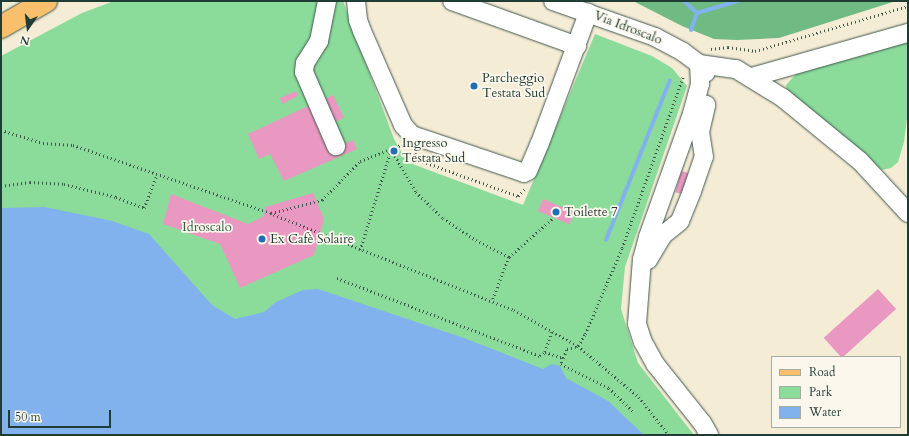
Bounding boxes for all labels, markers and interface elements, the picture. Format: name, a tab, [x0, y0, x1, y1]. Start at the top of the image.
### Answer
north arrow	[8, 8, 48, 48]
street label: Via Idroscalo	[592, 8, 664, 48]
text: N	[19, 32, 31, 49]
place label: Parcheggio Testata Sud	[482, 71, 545, 102]
marker: Parcheggio Testata Sud	[469, 81, 479, 91]
place label: Ingresso Testata Sud	[402, 136, 465, 167]
marker: Ingresso Testata Sud	[389, 146, 399, 156]
place label: Toilette 7	[564, 204, 618, 220]
marker: Toilette 7	[551, 207, 561, 217]
park label: Idroscalo	[182, 219, 232, 235]
place label: Ex Cafè Solaire	[270, 231, 354, 247]
marker: Ex Cafè Solaire	[257, 234, 267, 244]
legend	[771, 356, 901, 428]
text: Road	[809, 364, 835, 380]
text: Park	[809, 384, 832, 400]
scale bar	[10, 402, 113, 428]
text: Water	[809, 404, 841, 420]
text: 50 m	[15, 409, 41, 425]

